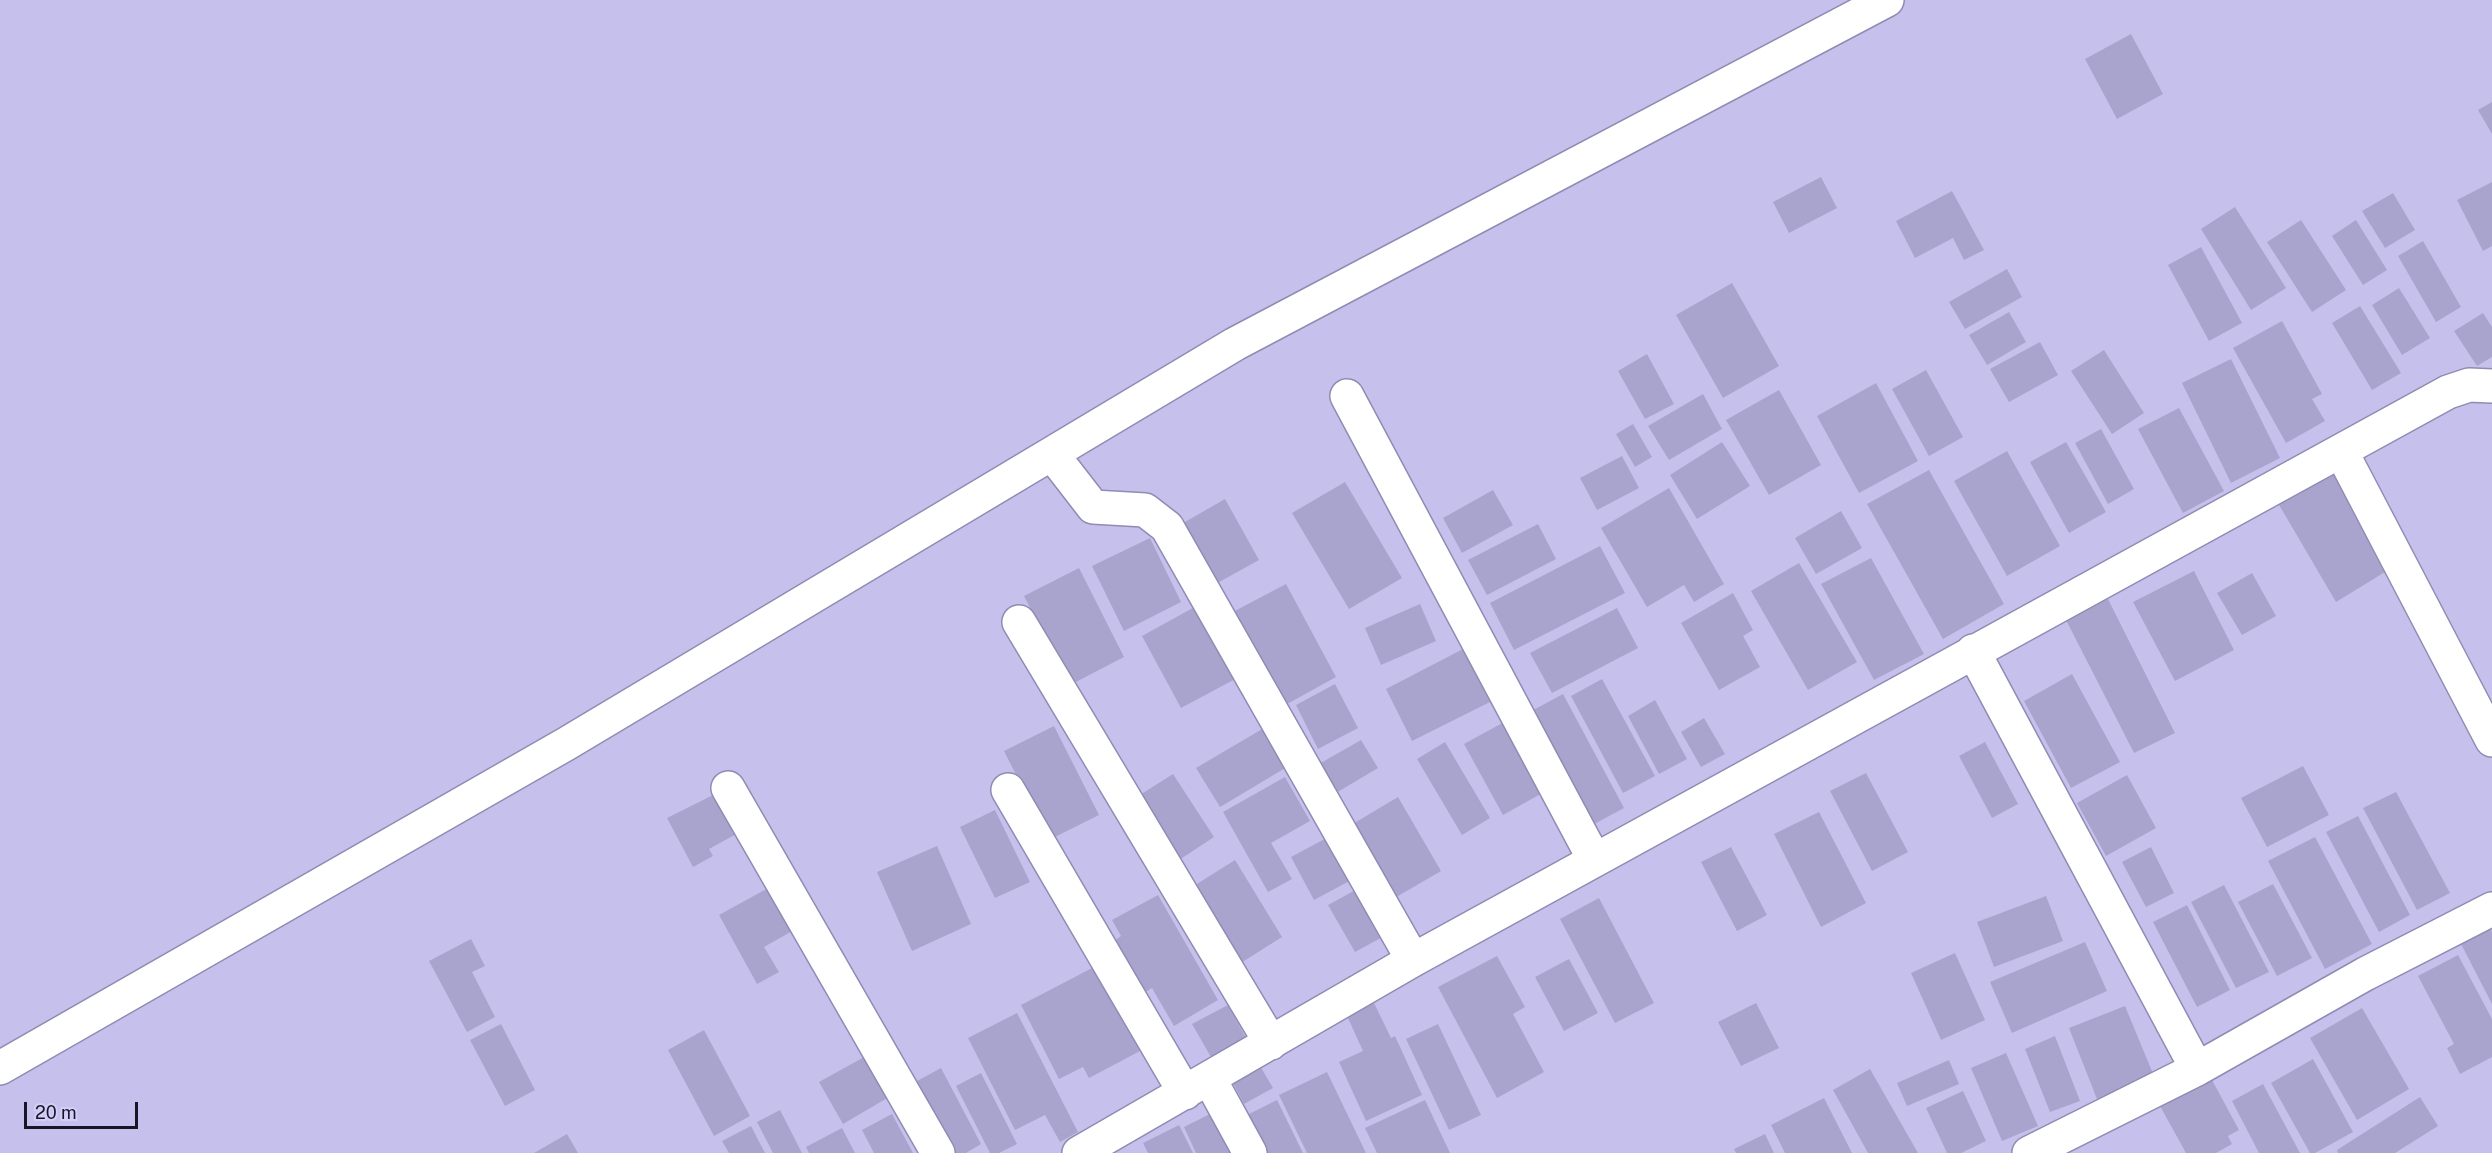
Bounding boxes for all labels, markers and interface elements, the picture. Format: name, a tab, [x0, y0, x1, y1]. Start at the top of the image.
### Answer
scale bar	[27, 1090, 141, 1128]
text: 20 m	[35, 1102, 77, 1123]

